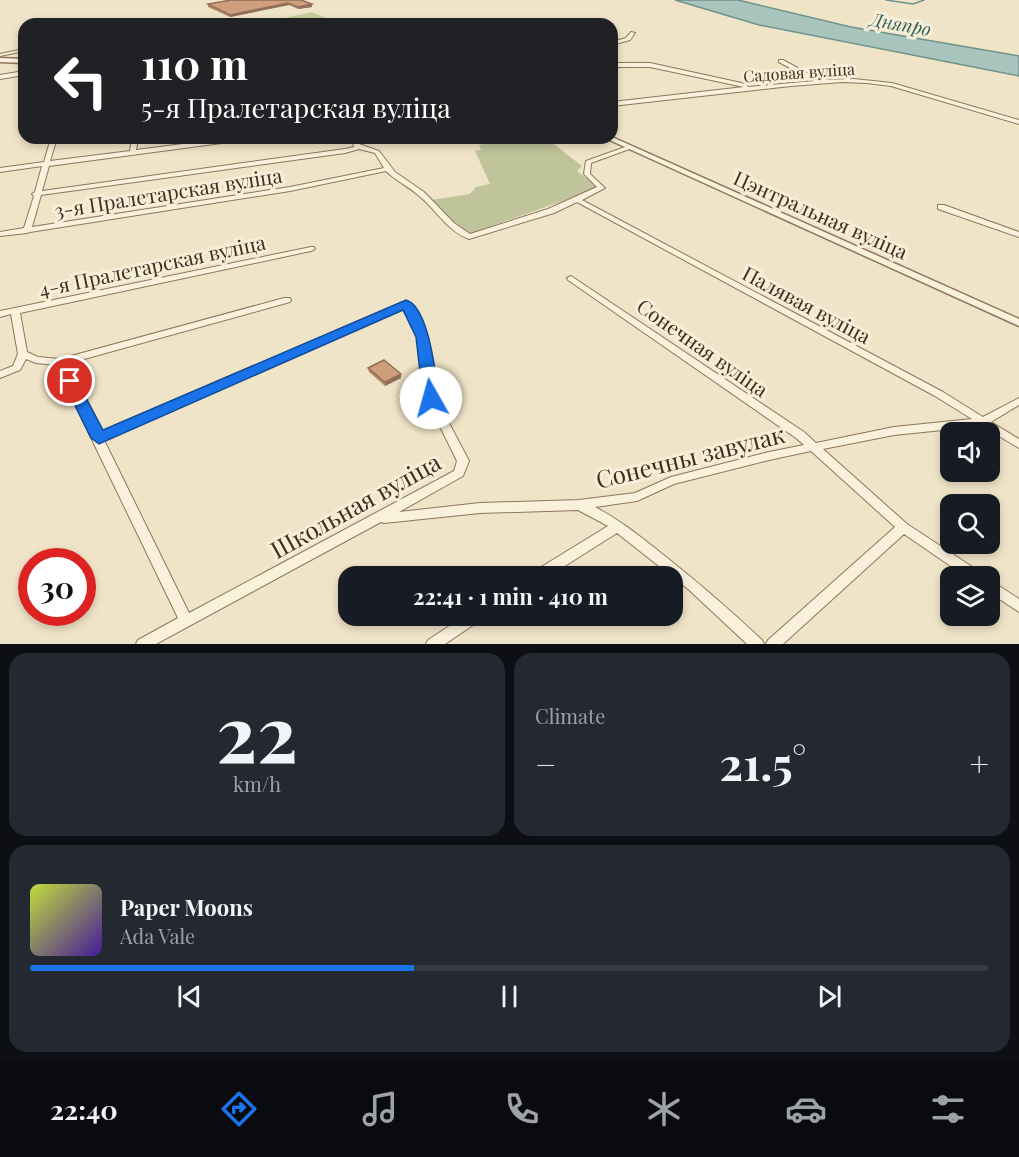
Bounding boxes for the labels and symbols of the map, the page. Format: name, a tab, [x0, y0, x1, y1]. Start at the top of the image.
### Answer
water label: Дняпро	[866, 6, 933, 41]
street label: Садовая вуліца	[742, 58, 856, 86]
street label: 3-я Пралетарская вуліца	[52, 161, 284, 223]
street label: Цэнтральная вуліца	[730, 163, 912, 265]
street label: 4-я Пралетарская вуліца	[36, 228, 268, 302]
street label: Палявая вуліца	[738, 259, 876, 349]
street label: Сонечная вуліца	[632, 292, 774, 402]
pin	[44, 355, 95, 406]
position arrow	[399, 366, 463, 430]
street label: Сонечны завулак	[592, 417, 788, 495]
street label: Школьная вуліца	[264, 445, 446, 565]
speed limit sign: 30	[18, 548, 96, 626]

